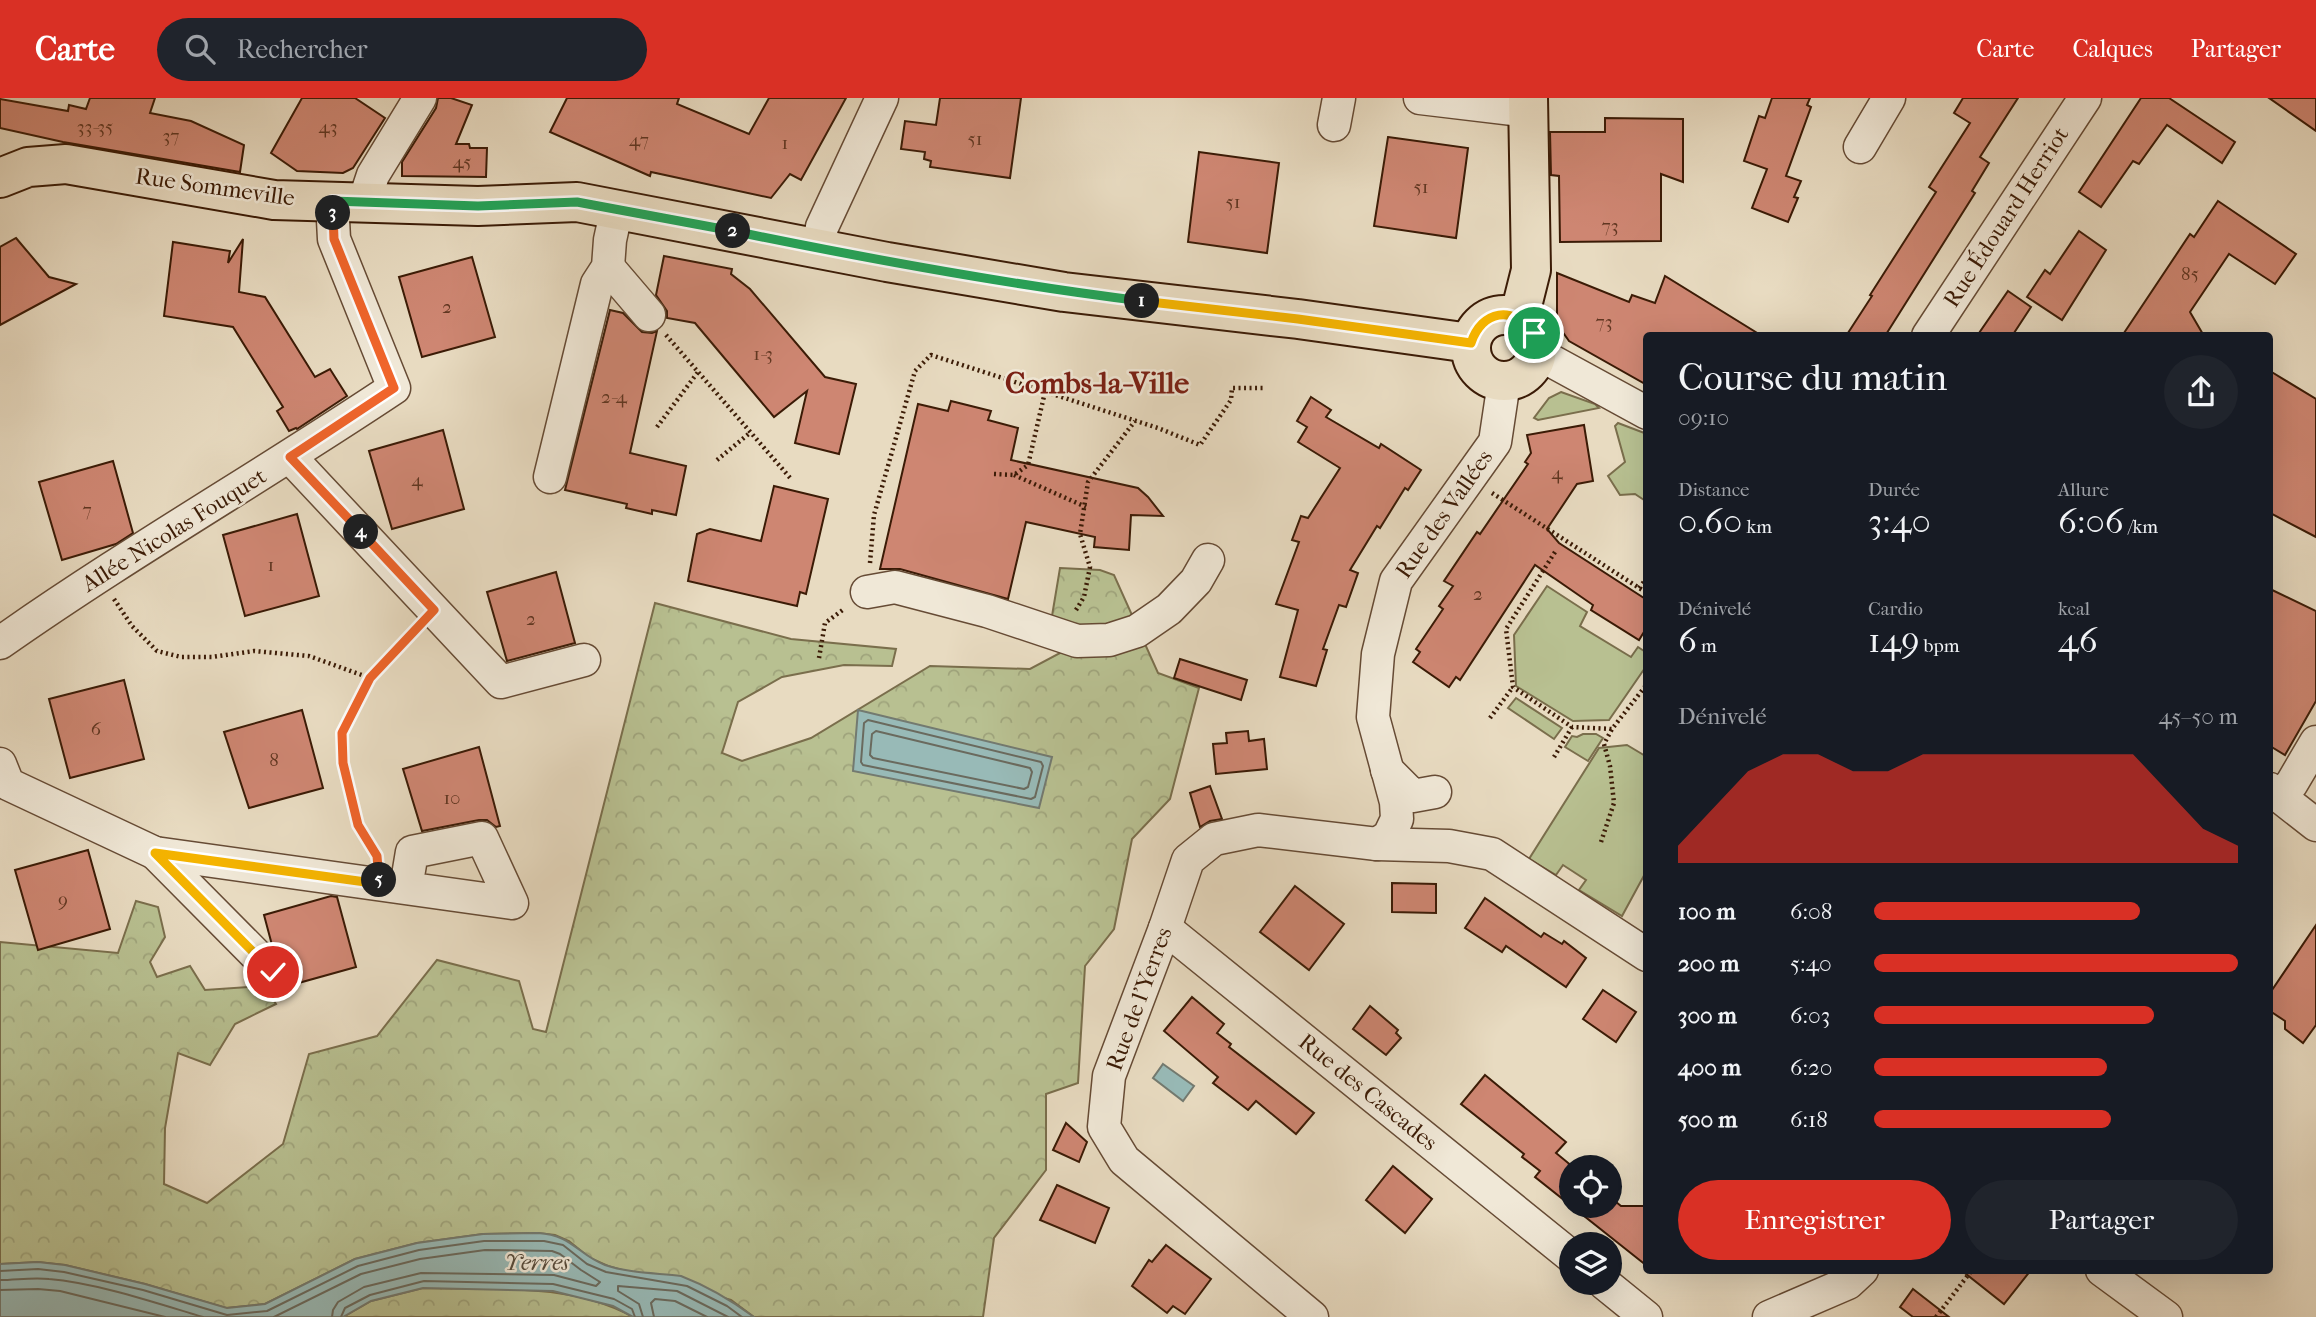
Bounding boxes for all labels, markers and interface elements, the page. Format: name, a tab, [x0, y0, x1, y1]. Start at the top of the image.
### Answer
search box	[157, 18, 647, 81]
text: Carte	[35, 30, 115, 69]
icon: search	[181, 30, 219, 68]
text: Rechercher	[237, 34, 368, 65]
text: Carte	[1976, 35, 2034, 63]
text: Calques	[2072, 35, 2153, 63]
text: Partager	[2191, 35, 2281, 63]
house number: 33-35	[77, 116, 113, 138]
house number: 43	[318, 116, 338, 138]
street label: Rue Édouard Herriot	[1938, 122, 2074, 312]
house number: 37	[163, 125, 179, 147]
house number: 51	[968, 128, 983, 150]
house number: 47	[629, 129, 649, 151]
house number: 1	[782, 132, 788, 154]
house number: 45	[453, 151, 471, 173]
street label: Rue Sommeville	[134, 162, 296, 212]
house number: 51	[1414, 176, 1429, 198]
house number: 51	[1226, 191, 1241, 213]
pin: 3	[316, 195, 350, 230]
text: 3	[329, 201, 336, 223]
pin: 2	[716, 214, 750, 248]
house number: 73	[1602, 215, 1618, 237]
text: 2	[728, 219, 737, 241]
house number: 85	[2181, 263, 2199, 285]
pin: 1	[1124, 284, 1160, 318]
text: 1	[1138, 289, 1145, 311]
house number: 2	[442, 296, 452, 318]
pin	[1504, 303, 1564, 363]
house number: 73	[1596, 311, 1612, 333]
icon: arrive	[1515, 314, 1553, 352]
house number: 1-3	[753, 343, 773, 365]
text: Course du matin	[1678, 355, 1947, 400]
button: share	[2164, 355, 2238, 429]
district label: Combs-la-Ville	[1005, 366, 1189, 401]
house number: 2-4	[601, 386, 628, 408]
text: 09:10	[1678, 404, 1729, 431]
street label: Rue des Vallées	[1390, 444, 1498, 584]
street label: Allée Nicolas Fouquet	[76, 462, 271, 598]
house number: 4	[1551, 462, 1563, 484]
house number: 4	[411, 469, 423, 491]
text: Distance	[1678, 479, 1749, 501]
text: Durée	[1868, 479, 1920, 501]
text: Allure	[2058, 479, 2109, 501]
house number: 7	[82, 499, 92, 521]
text: 0.60	[1678, 501, 1742, 542]
text: 3:40	[1868, 501, 1931, 542]
text: 6:06	[2058, 501, 2124, 542]
pin: 4	[344, 514, 378, 550]
text: km	[1742, 516, 1772, 538]
text: /km	[2124, 516, 2158, 538]
text: 4	[355, 520, 366, 542]
house number: 1	[268, 554, 274, 576]
house number: 2	[1473, 583, 1483, 605]
text: Dénivelé	[1678, 598, 1751, 620]
text: Cardio	[1868, 598, 1923, 620]
text: kcal	[2058, 598, 2090, 620]
house number: 2	[526, 608, 536, 630]
text: 6	[1678, 620, 1697, 661]
text: 149	[1868, 620, 1920, 661]
text: 46	[2058, 620, 2098, 661]
text: m	[1697, 635, 1717, 657]
text: bpm	[1920, 635, 1960, 657]
text: Dénivelé	[1678, 703, 1767, 730]
text: 45–50 m	[2158, 703, 2238, 730]
house number: 6	[91, 718, 102, 740]
house number: 8	[269, 749, 279, 771]
house number: 10	[443, 787, 461, 809]
pin: 5	[362, 862, 396, 898]
text: 5	[374, 868, 383, 890]
house number: 9	[58, 889, 68, 911]
text: 100 m	[1678, 898, 1736, 925]
text: 6:08	[1790, 898, 1832, 925]
street label: Rue de l'Yerres	[1101, 924, 1177, 1074]
pin	[243, 942, 303, 1002]
text: 200 m	[1678, 950, 1739, 977]
text: 5:40	[1790, 950, 1832, 977]
icon: check	[254, 953, 292, 991]
text: 300 m	[1678, 1002, 1737, 1029]
text: 6:03	[1790, 1002, 1830, 1029]
street label: Rue des Cascades	[1293, 1028, 1443, 1156]
text: 400 m	[1678, 1054, 1741, 1081]
text: 6:20	[1790, 1054, 1833, 1081]
text: 500 m	[1678, 1106, 1737, 1133]
text: 6:18	[1790, 1106, 1828, 1133]
map controls	[1559, 1155, 1622, 1295]
button: locate	[1559, 1155, 1622, 1218]
button: Enregistrer	[1678, 1180, 1951, 1260]
button: Partager	[1965, 1180, 2238, 1260]
button: layers	[1559, 1232, 1622, 1295]
water label: Yerres	[505, 1248, 570, 1276]

